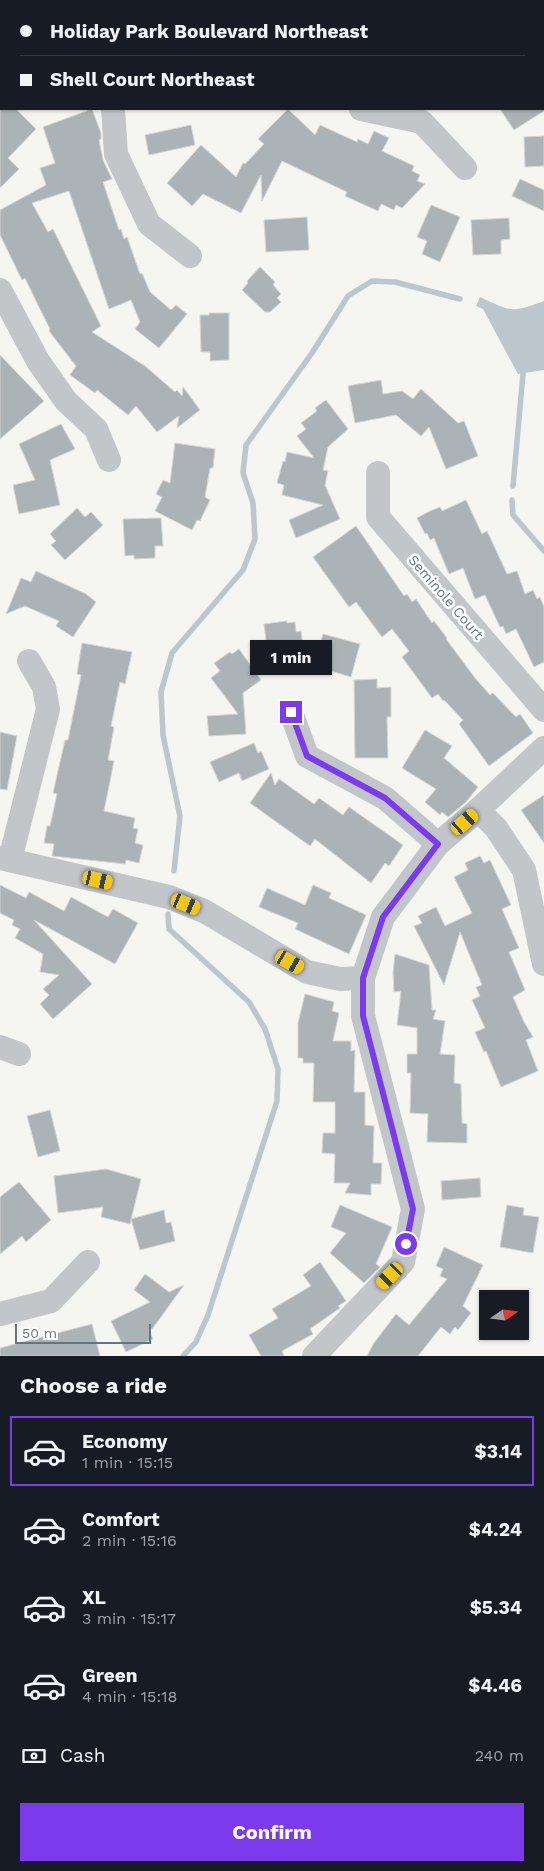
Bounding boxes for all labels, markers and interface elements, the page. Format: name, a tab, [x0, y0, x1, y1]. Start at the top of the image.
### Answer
text: Holiday Park Boulevard Northeast	[50, 20, 368, 43]
text: Shell Court Northeast	[50, 68, 254, 91]
street label: Seminole Court	[405, 552, 487, 642]
callout: 1 min	[250, 640, 332, 674]
text: 1 min	[270, 648, 312, 667]
route end	[280, 701, 302, 723]
car	[448, 806, 481, 838]
car	[81, 869, 114, 891]
car	[169, 891, 202, 917]
car	[273, 948, 306, 976]
route start	[395, 1233, 417, 1255]
car	[374, 1260, 405, 1292]
north arrow	[479, 1290, 529, 1340]
map controls	[479, 1290, 529, 1340]
scale bar	[15, 1321, 151, 1344]
text: 50 m	[22, 1325, 57, 1341]
text: Choose a ride	[20, 1373, 167, 1398]
icon: car	[22, 1429, 67, 1474]
text: Economy	[82, 1430, 167, 1453]
text: $3.14	[475, 1440, 522, 1463]
text: 1 min · 15:15	[82, 1453, 173, 1472]
icon: car	[22, 1507, 67, 1552]
text: Comfort	[82, 1508, 160, 1531]
text: $4.24	[469, 1518, 522, 1541]
text: 2 min · 15:16	[82, 1531, 177, 1550]
icon: car	[22, 1585, 67, 1630]
text: XL	[82, 1586, 106, 1609]
text: $5.34	[470, 1596, 522, 1619]
text: 3 min · 15:17	[82, 1609, 176, 1628]
icon: car	[22, 1663, 67, 1708]
text: Green	[82, 1664, 138, 1687]
text: $4.46	[468, 1674, 522, 1697]
text: 4 min · 15:18	[82, 1687, 177, 1706]
icon: cash	[20, 1742, 48, 1770]
text: Cash	[60, 1744, 106, 1767]
text: 240 m	[475, 1746, 524, 1765]
button: Confirm	[20, 1803, 524, 1861]

